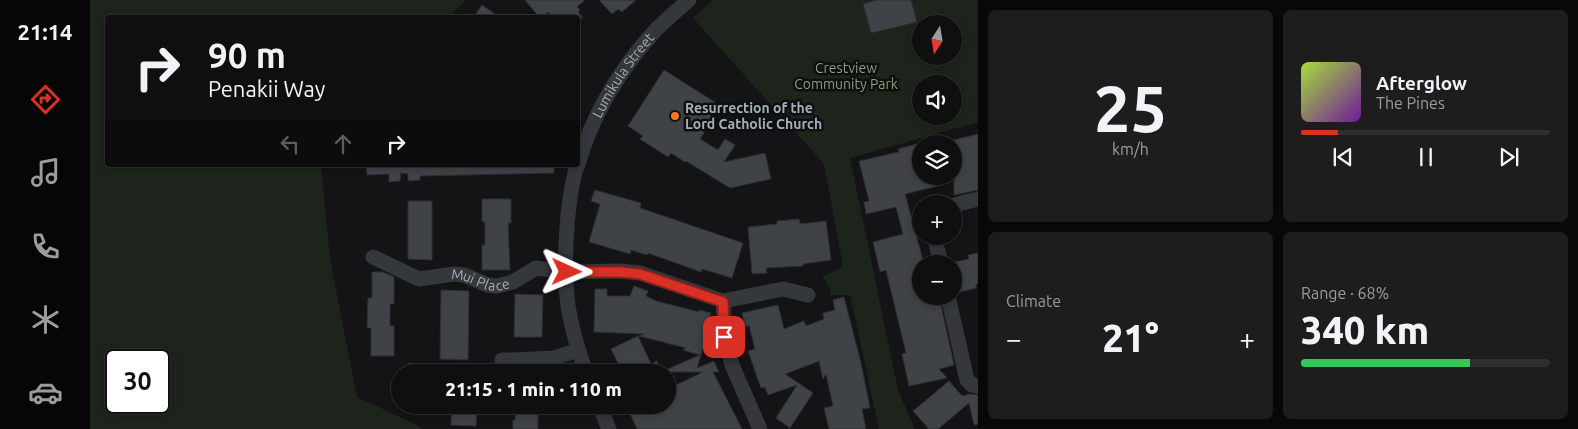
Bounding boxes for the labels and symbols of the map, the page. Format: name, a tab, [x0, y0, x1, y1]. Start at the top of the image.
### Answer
north arrow	[912, 15, 962, 65]
street label: Lumikula Street	[589, 29, 658, 120]
park label: Crestview Community Park	[794, 60, 898, 92]
place label: Resurrection of the Lord Catholic Church	[685, 100, 822, 132]
marker: Resurrection of the Lord Catholic Church	[669, 110, 681, 122]
position arrow	[540, 245, 592, 297]
street label: Mui Place	[451, 266, 511, 294]
pin	[703, 316, 745, 358]
speed limit sign: 30	[105, 349, 170, 414]

